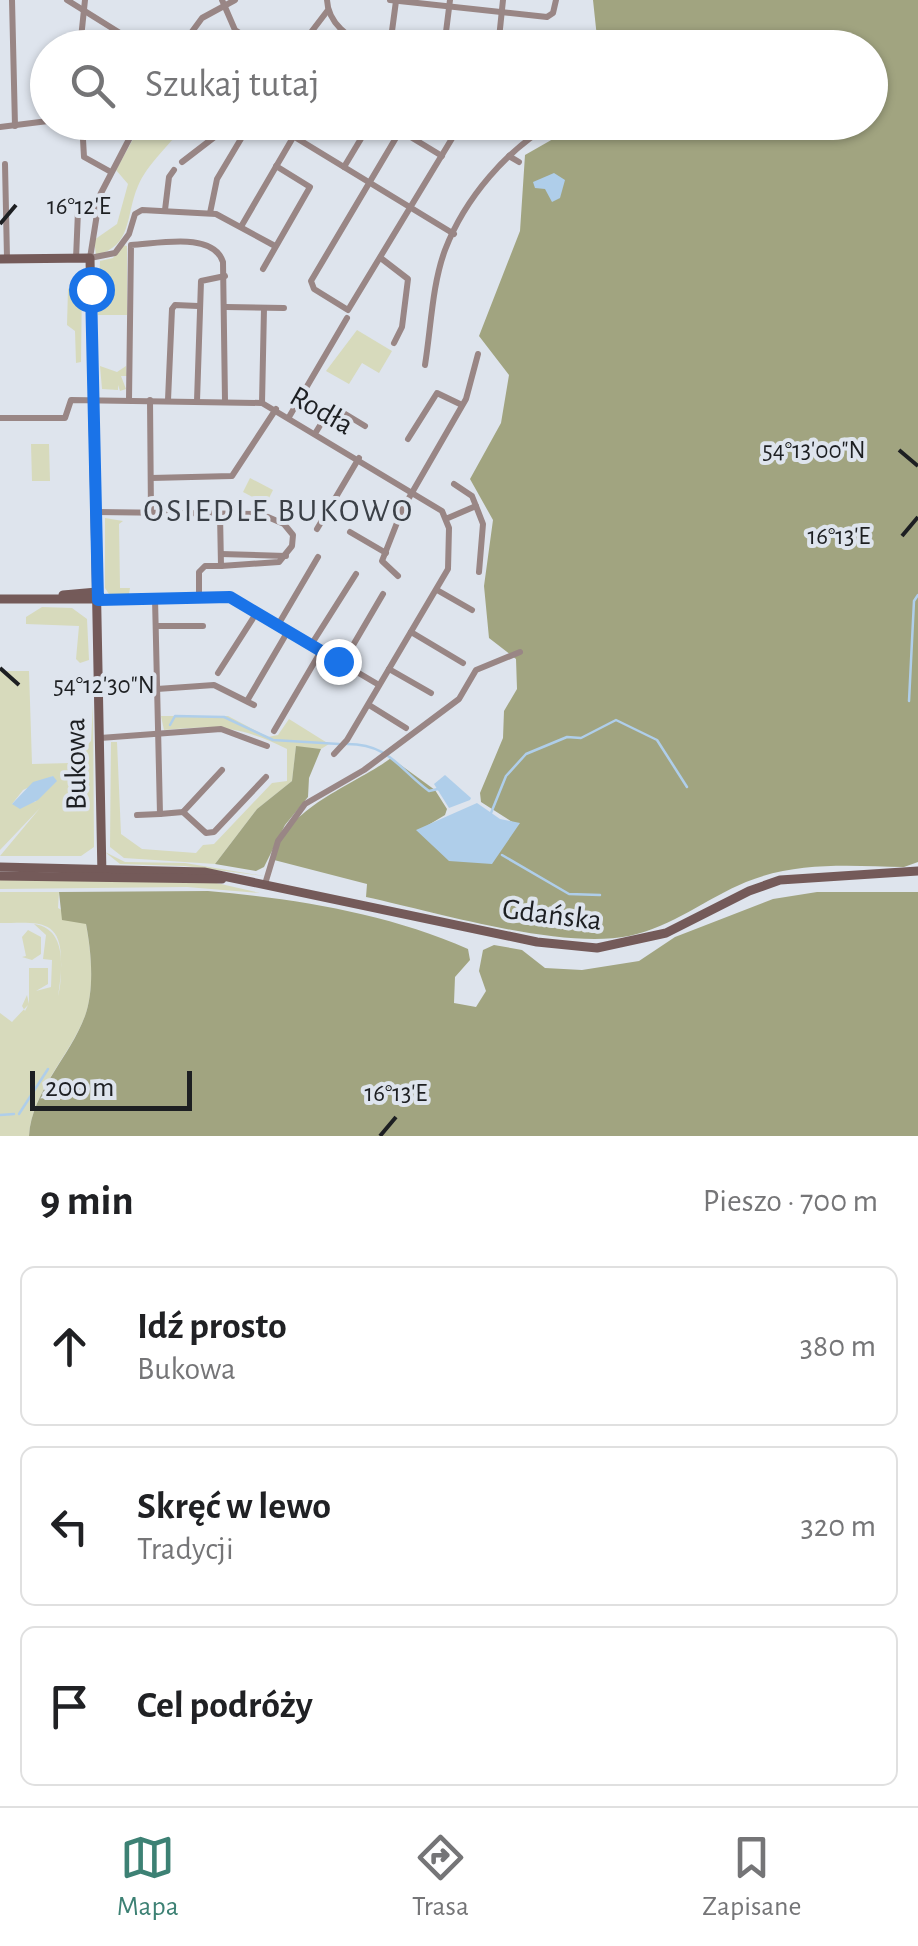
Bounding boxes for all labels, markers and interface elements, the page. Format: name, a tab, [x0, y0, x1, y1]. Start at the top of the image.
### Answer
search box	[30, 30, 888, 140]
icon: search	[65, 58, 120, 113]
text: Szukaj tutaj	[145, 66, 320, 104]
text: 16°12'E	[47, 194, 111, 219]
route start	[69, 267, 115, 313]
street label: Rodła	[285, 381, 358, 441]
text: 54°13'00"N	[762, 438, 866, 463]
district label: OSIEDLE BUKOWO	[143, 495, 415, 527]
text: 16°13'E	[808, 524, 870, 549]
route end	[316, 639, 362, 685]
text: 54°12'30"N	[53, 673, 155, 698]
street label: Bukowa	[60, 717, 92, 811]
street label: Gdańska	[500, 894, 603, 936]
scale bar	[30, 1066, 192, 1110]
text: 200 m	[45, 1074, 114, 1102]
text: 16°13'E	[365, 1081, 427, 1106]
text: 9 min	[40, 1180, 134, 1222]
text: Pieszo · 700 m	[703, 1185, 878, 1217]
text: Idź prosto	[137, 1308, 287, 1346]
icon: ahead	[42, 1319, 97, 1374]
text: 380 m	[800, 1330, 876, 1362]
text: Bukowa	[137, 1353, 236, 1385]
text: Skręć w lewo	[137, 1488, 331, 1526]
icon: left	[42, 1499, 97, 1554]
text: 320 m	[800, 1510, 876, 1542]
text: Tradycji	[137, 1533, 234, 1565]
icon: arrive	[42, 1679, 97, 1734]
text: Cel podróży	[137, 1687, 313, 1725]
tab: Mapa	[117, 1830, 179, 1924]
tab: Trasa	[412, 1830, 469, 1924]
tab: Zapisane	[702, 1830, 801, 1924]

